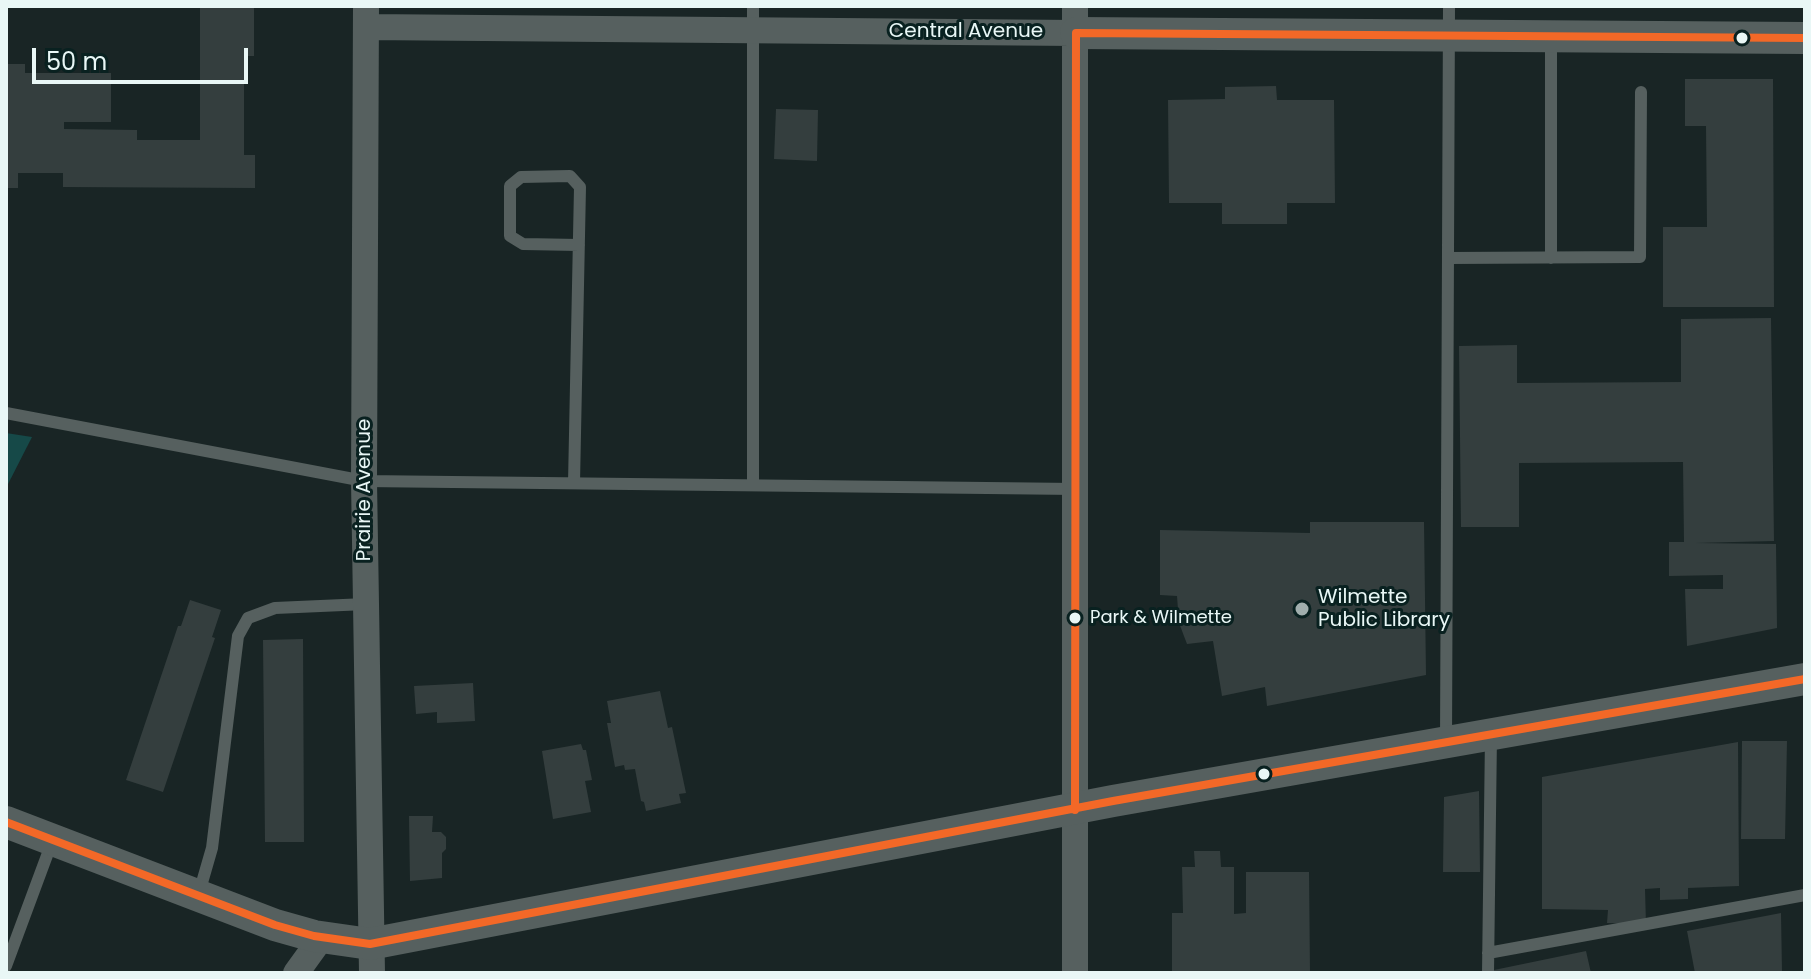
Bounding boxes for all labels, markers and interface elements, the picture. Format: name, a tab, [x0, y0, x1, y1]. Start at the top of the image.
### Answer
street label: Central Avenue	[889, 20, 1043, 44]
unlabelled marker	[1734, 30, 1750, 46]
scale bar	[36, 32, 252, 82]
text: 50 m	[46, 45, 107, 78]
street label: Prairie Avenue	[353, 419, 377, 561]
place label: Wilmette Public Library	[1318, 586, 1450, 633]
marker: Wilmette Public Library	[1293, 600, 1311, 618]
place label: Park & Wilmette	[1090, 607, 1232, 629]
marker: Park & Wilmette	[1067, 610, 1083, 626]
unlabelled marker	[1256, 766, 1272, 782]

